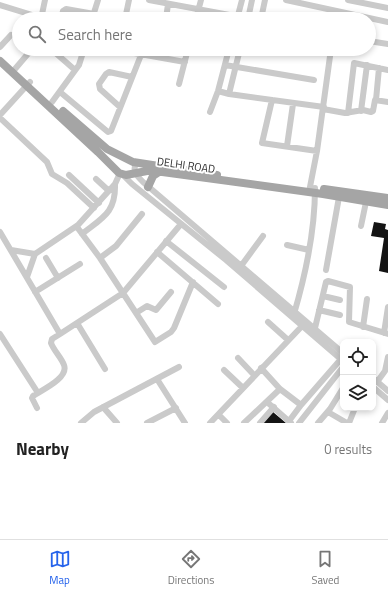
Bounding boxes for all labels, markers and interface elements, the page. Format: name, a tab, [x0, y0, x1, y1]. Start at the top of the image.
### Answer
search box	[12, 12, 376, 56]
icon: search	[26, 23, 48, 45]
text: Search here	[58, 23, 132, 46]
street label: DELHI ROAD	[156, 153, 216, 177]
map controls	[340, 339, 376, 411]
button: locate	[340, 339, 376, 375]
button: layers	[340, 375, 376, 411]
text: Nearby	[16, 436, 69, 462]
text: 0 results	[324, 439, 372, 459]
tab: Map	[49, 548, 71, 588]
tab: Directions	[168, 548, 214, 588]
tab: Saved	[311, 548, 339, 588]

